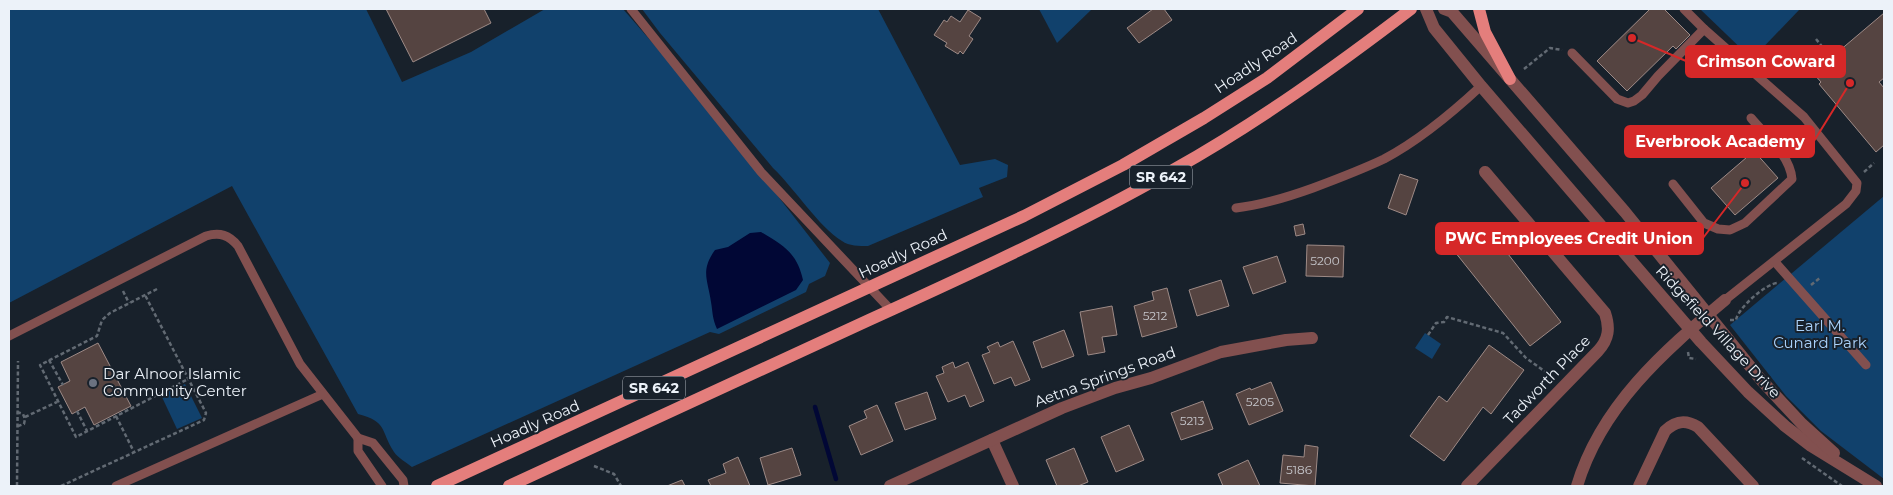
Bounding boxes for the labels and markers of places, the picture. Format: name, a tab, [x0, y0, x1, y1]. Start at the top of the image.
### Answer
callout: Crimson Coward	[1686, 46, 1845, 77]
callout: Everbrook Academy	[1625, 126, 1814, 157]
callout: PWC Employees Credit Union	[1436, 223, 1703, 254]
place label: Dar Alnoor Islamic Community Center	[103, 364, 247, 400]
marker: Dar Alnoor Islamic Community Center	[87, 377, 99, 389]

